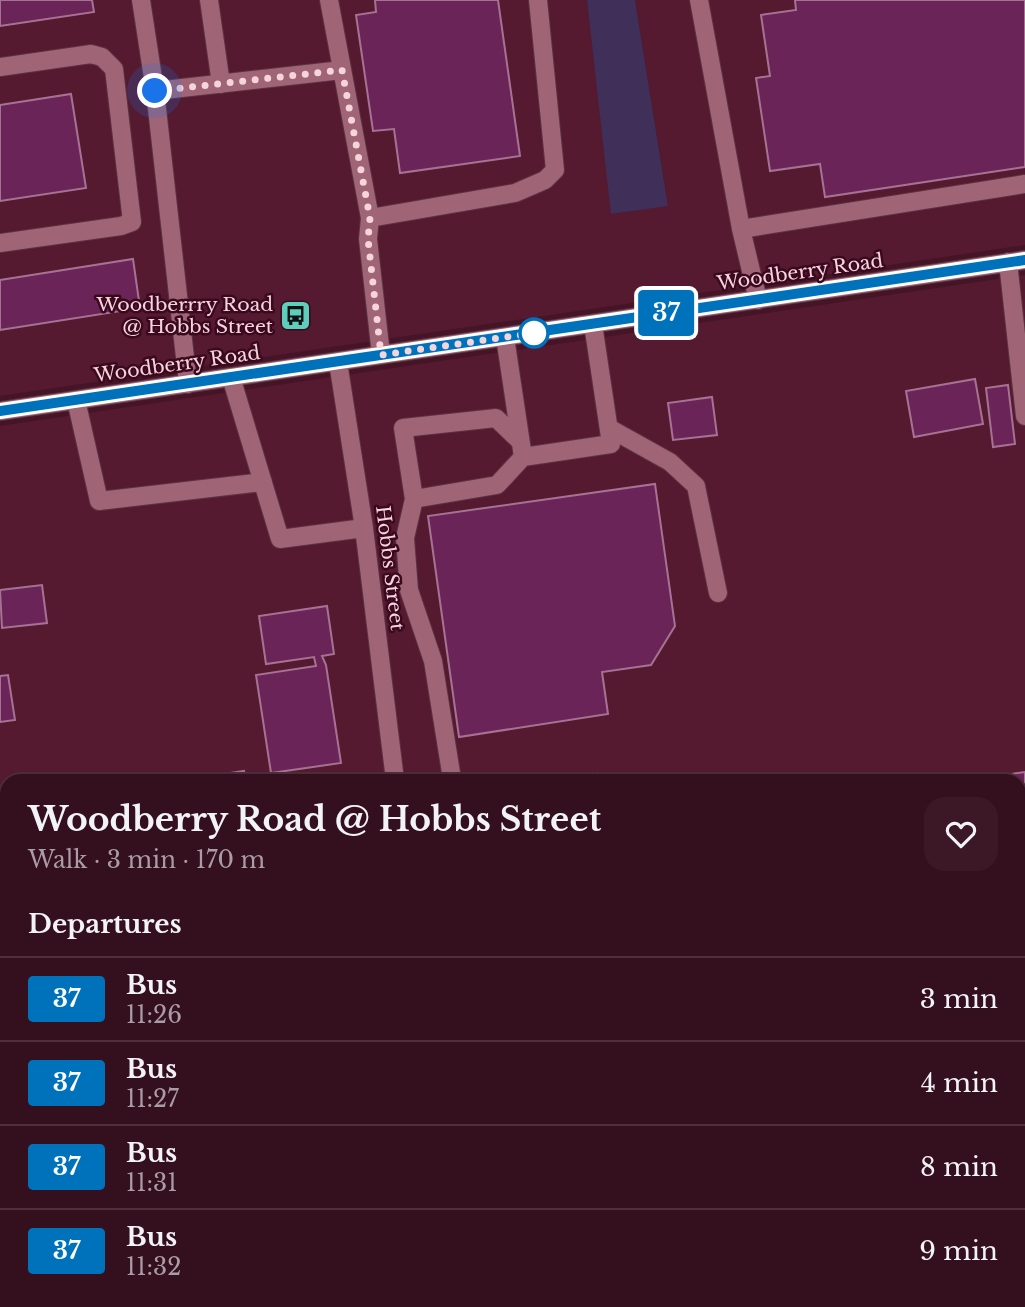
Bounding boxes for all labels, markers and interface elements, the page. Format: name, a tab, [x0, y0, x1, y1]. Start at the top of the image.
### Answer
your location	[137, 73, 172, 108]
street label: Woodberry Road	[714, 249, 885, 295]
line badge: 37	[634, 290, 698, 336]
place label: Woodberrry Road @ Hobbs Street	[95, 293, 274, 338]
bus stop icon: Woodberrry Road @ Hobbs Street	[279, 298, 313, 332]
text: 37	[652, 298, 680, 327]
unlabelled marker	[519, 318, 549, 348]
street label: Woodberry Road	[91, 341, 262, 387]
street label: Hobbs Street	[371, 504, 409, 633]
button: heart	[924, 797, 998, 871]
text: Woodberry Road @ Hobbs Street	[28, 799, 601, 840]
text: Walk · 3 min · 170 m	[28, 846, 265, 874]
text: Departures	[28, 908, 182, 940]
text: Bus	[126, 969, 177, 1001]
text: 3 min	[920, 983, 998, 1015]
text: 37	[53, 984, 80, 1013]
text: 11:26	[126, 1001, 182, 1029]
text: Bus	[126, 1053, 177, 1085]
text: 4 min	[921, 1067, 998, 1099]
text: 37	[53, 1068, 80, 1097]
text: 11:27	[126, 1085, 179, 1113]
text: Bus	[126, 1137, 177, 1169]
text: 8 min	[920, 1151, 998, 1183]
text: 37	[53, 1152, 80, 1181]
text: 11:31	[126, 1169, 178, 1197]
text: Bus	[126, 1221, 177, 1253]
text: 9 min	[919, 1235, 998, 1267]
text: 37	[53, 1236, 80, 1265]
text: 11:32	[126, 1253, 181, 1281]

